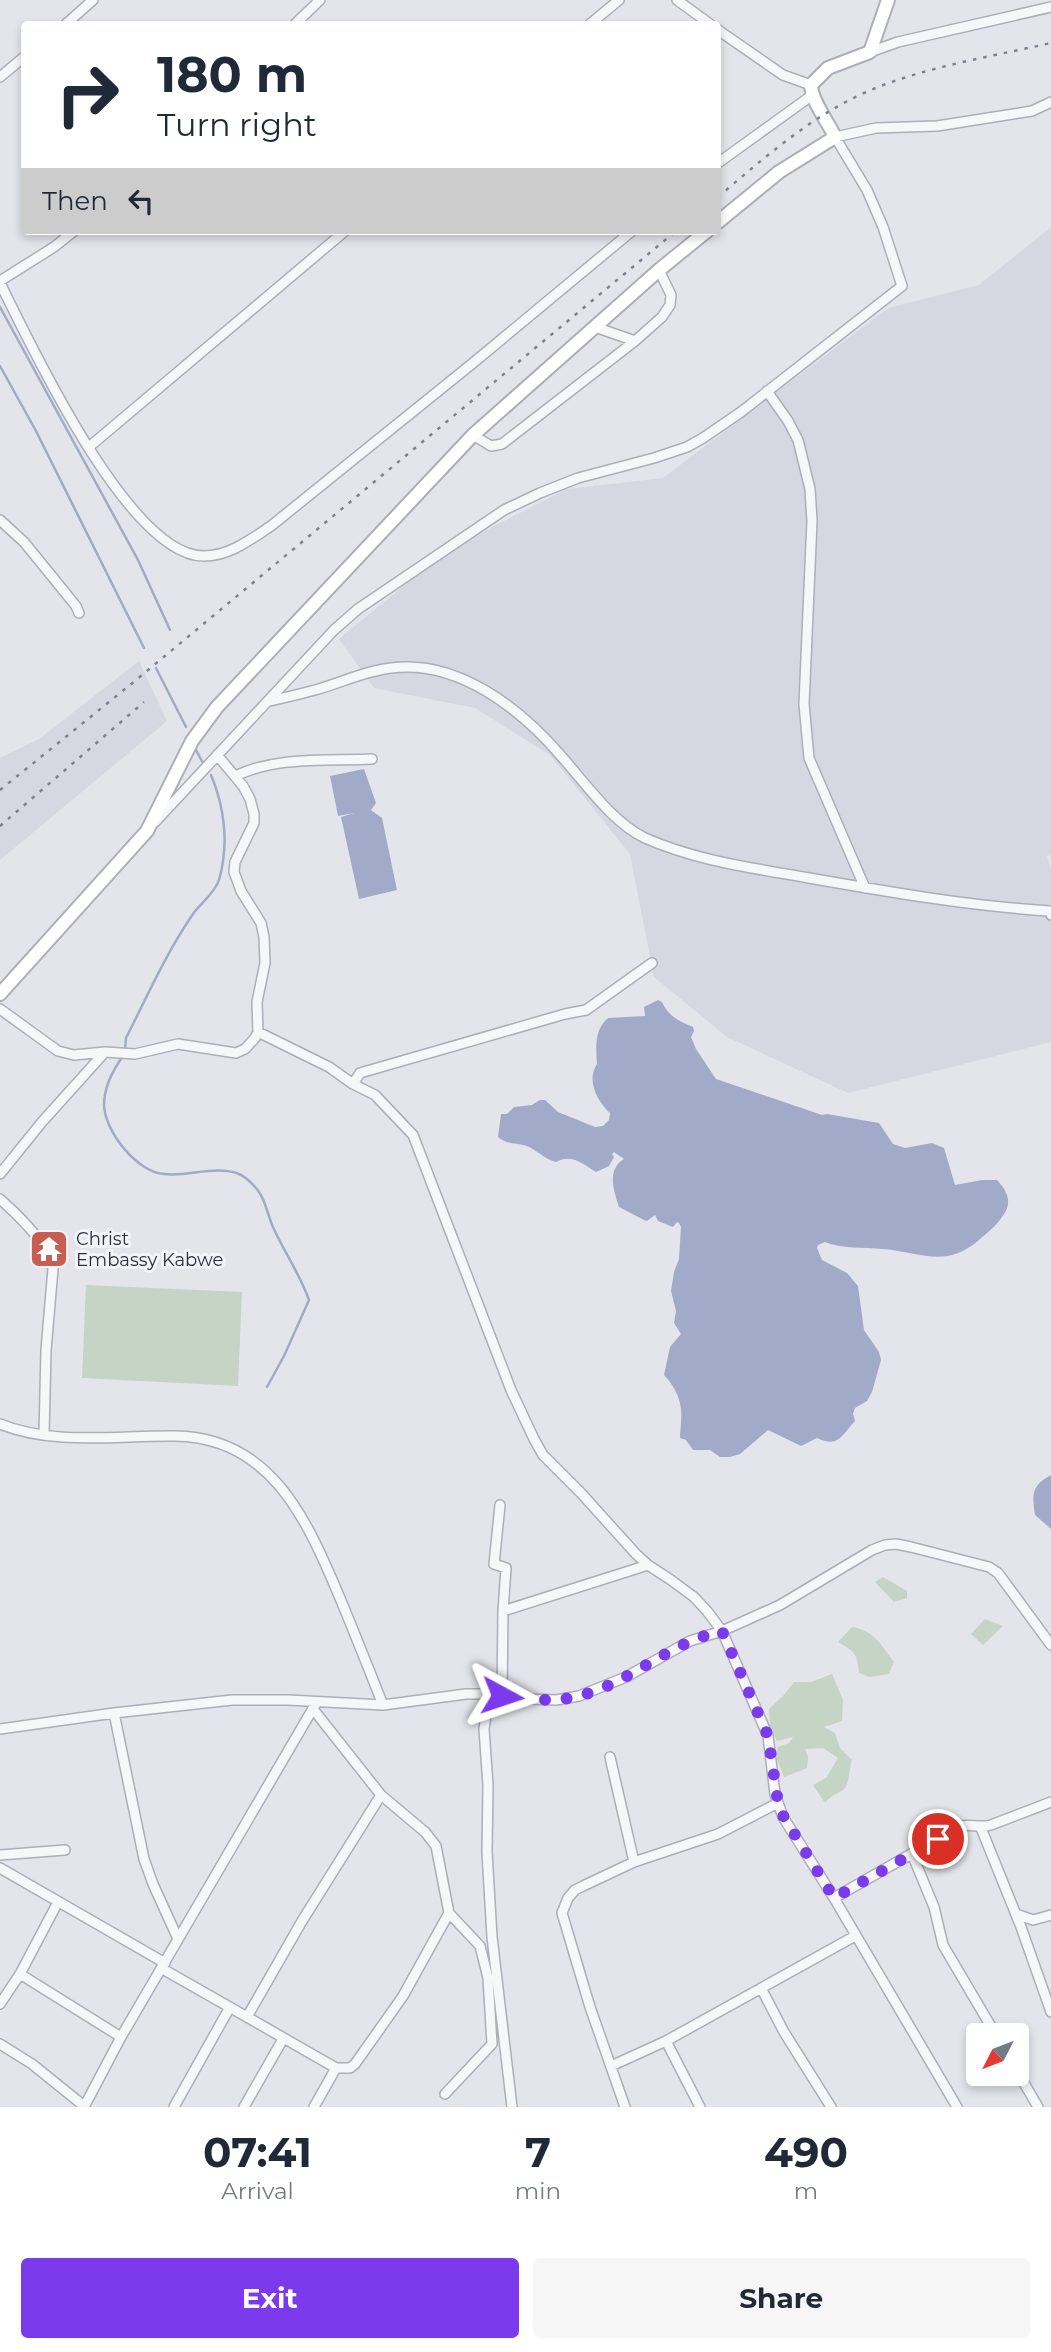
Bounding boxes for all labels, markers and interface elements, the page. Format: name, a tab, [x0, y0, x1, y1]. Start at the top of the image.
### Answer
text: 180 m	[157, 45, 307, 104]
icon: right	[42, 49, 133, 140]
text: Turn right	[157, 105, 317, 144]
icon: left	[122, 182, 160, 220]
text: Then	[42, 185, 108, 217]
temple icon: Christ Embassy Kabwe	[28, 1228, 70, 1270]
place label: Christ Embassy Kabwe	[76, 1228, 224, 1271]
position arrow	[465, 1659, 539, 1733]
pin	[908, 1809, 968, 1869]
icon: arrive	[919, 1820, 957, 1858]
north arrow	[966, 2023, 1029, 2086]
map controls	[966, 2023, 1029, 2086]
text: 07:41	[203, 2126, 312, 2178]
text: 7	[525, 2126, 551, 2178]
text: 490	[764, 2126, 848, 2178]
text: Arrival	[221, 2177, 294, 2205]
text: min	[515, 2177, 561, 2205]
text: m	[794, 2177, 818, 2205]
button: Exit	[21, 2258, 519, 2338]
button: Share	[533, 2258, 1030, 2338]

